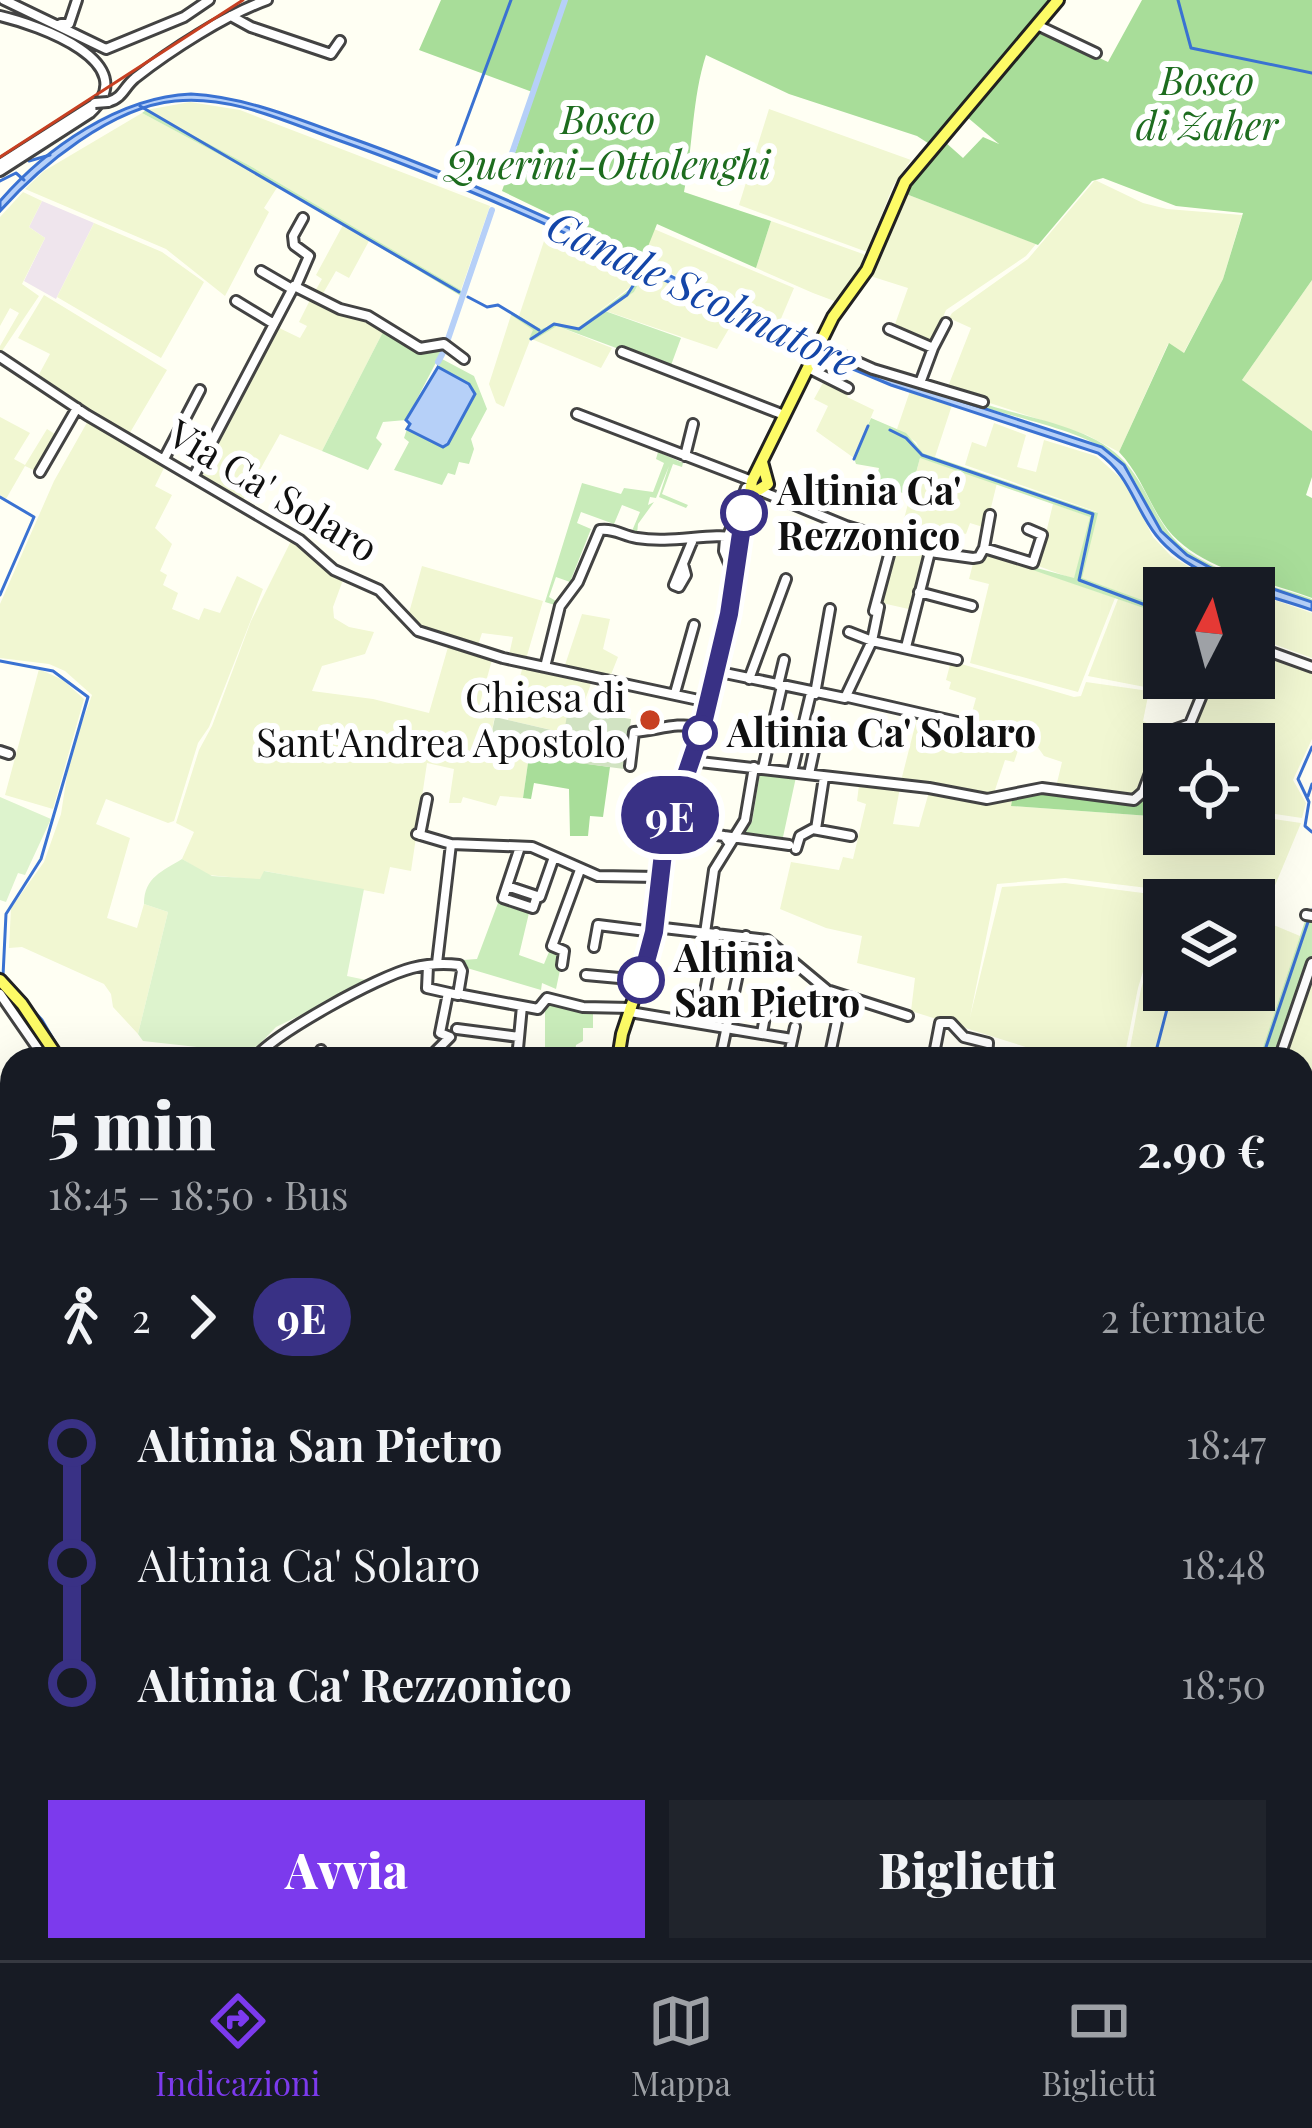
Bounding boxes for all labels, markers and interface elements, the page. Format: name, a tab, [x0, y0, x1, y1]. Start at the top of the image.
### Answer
park label: Bosco di Zaher	[1136, 53, 1280, 150]
park label: Bosco Querini-Ottolenghi	[443, 92, 772, 189]
water label: Canale Scolmatore	[539, 196, 867, 389]
street label: Via Ca' Solaro	[159, 406, 389, 572]
place label: Altinia Ca' Rezzonico	[776, 463, 961, 560]
marker: Altinia Ca' Rezzonico	[722, 491, 766, 535]
north arrow	[1143, 567, 1275, 699]
map controls	[1143, 567, 1275, 1011]
place label: Chiesa di Sant'Andrea Apostolo	[256, 670, 626, 767]
place label: Altinia Ca' Solaro	[726, 705, 1036, 757]
marker: Chiesa di Sant'Andrea Apostolo	[637, 707, 663, 733]
marker: Altinia Ca' Solaro	[684, 717, 716, 749]
button: locate	[1143, 723, 1275, 855]
line badge: 9E	[616, 776, 724, 854]
text: 9E	[645, 787, 695, 843]
button: layers	[1143, 879, 1275, 1011]
place label: Altinia San Pietro	[673, 930, 860, 1027]
marker: Altinia San Pietro	[619, 958, 663, 1002]
text: 5 min	[48, 1079, 215, 1167]
text: 2.90 €	[1138, 1119, 1266, 1179]
text: 18:45 – 18:50 · Bus	[48, 1168, 348, 1220]
icon: walk	[48, 1284, 114, 1350]
icon: forward	[169, 1284, 235, 1350]
text: 9E	[277, 1289, 327, 1345]
text: 2	[132, 1291, 151, 1343]
text: 2 fermate	[1101, 1291, 1266, 1343]
text: Altinia San Pietro	[138, 1413, 502, 1473]
text: 18:47	[1186, 1417, 1266, 1469]
text: Altinia Ca' Solaro	[138, 1533, 480, 1593]
text: 18:48	[1181, 1537, 1266, 1589]
text: Altinia Ca' Rezzonico	[138, 1653, 572, 1713]
text: 18:50	[1181, 1657, 1266, 1709]
button: Avvia	[48, 1800, 645, 1938]
button: Biglietti	[669, 1800, 1266, 1938]
tab: Indicazioni	[155, 1988, 320, 2104]
tab: Mappa	[631, 1988, 731, 2104]
tab: Biglietti	[1042, 1988, 1157, 2104]

